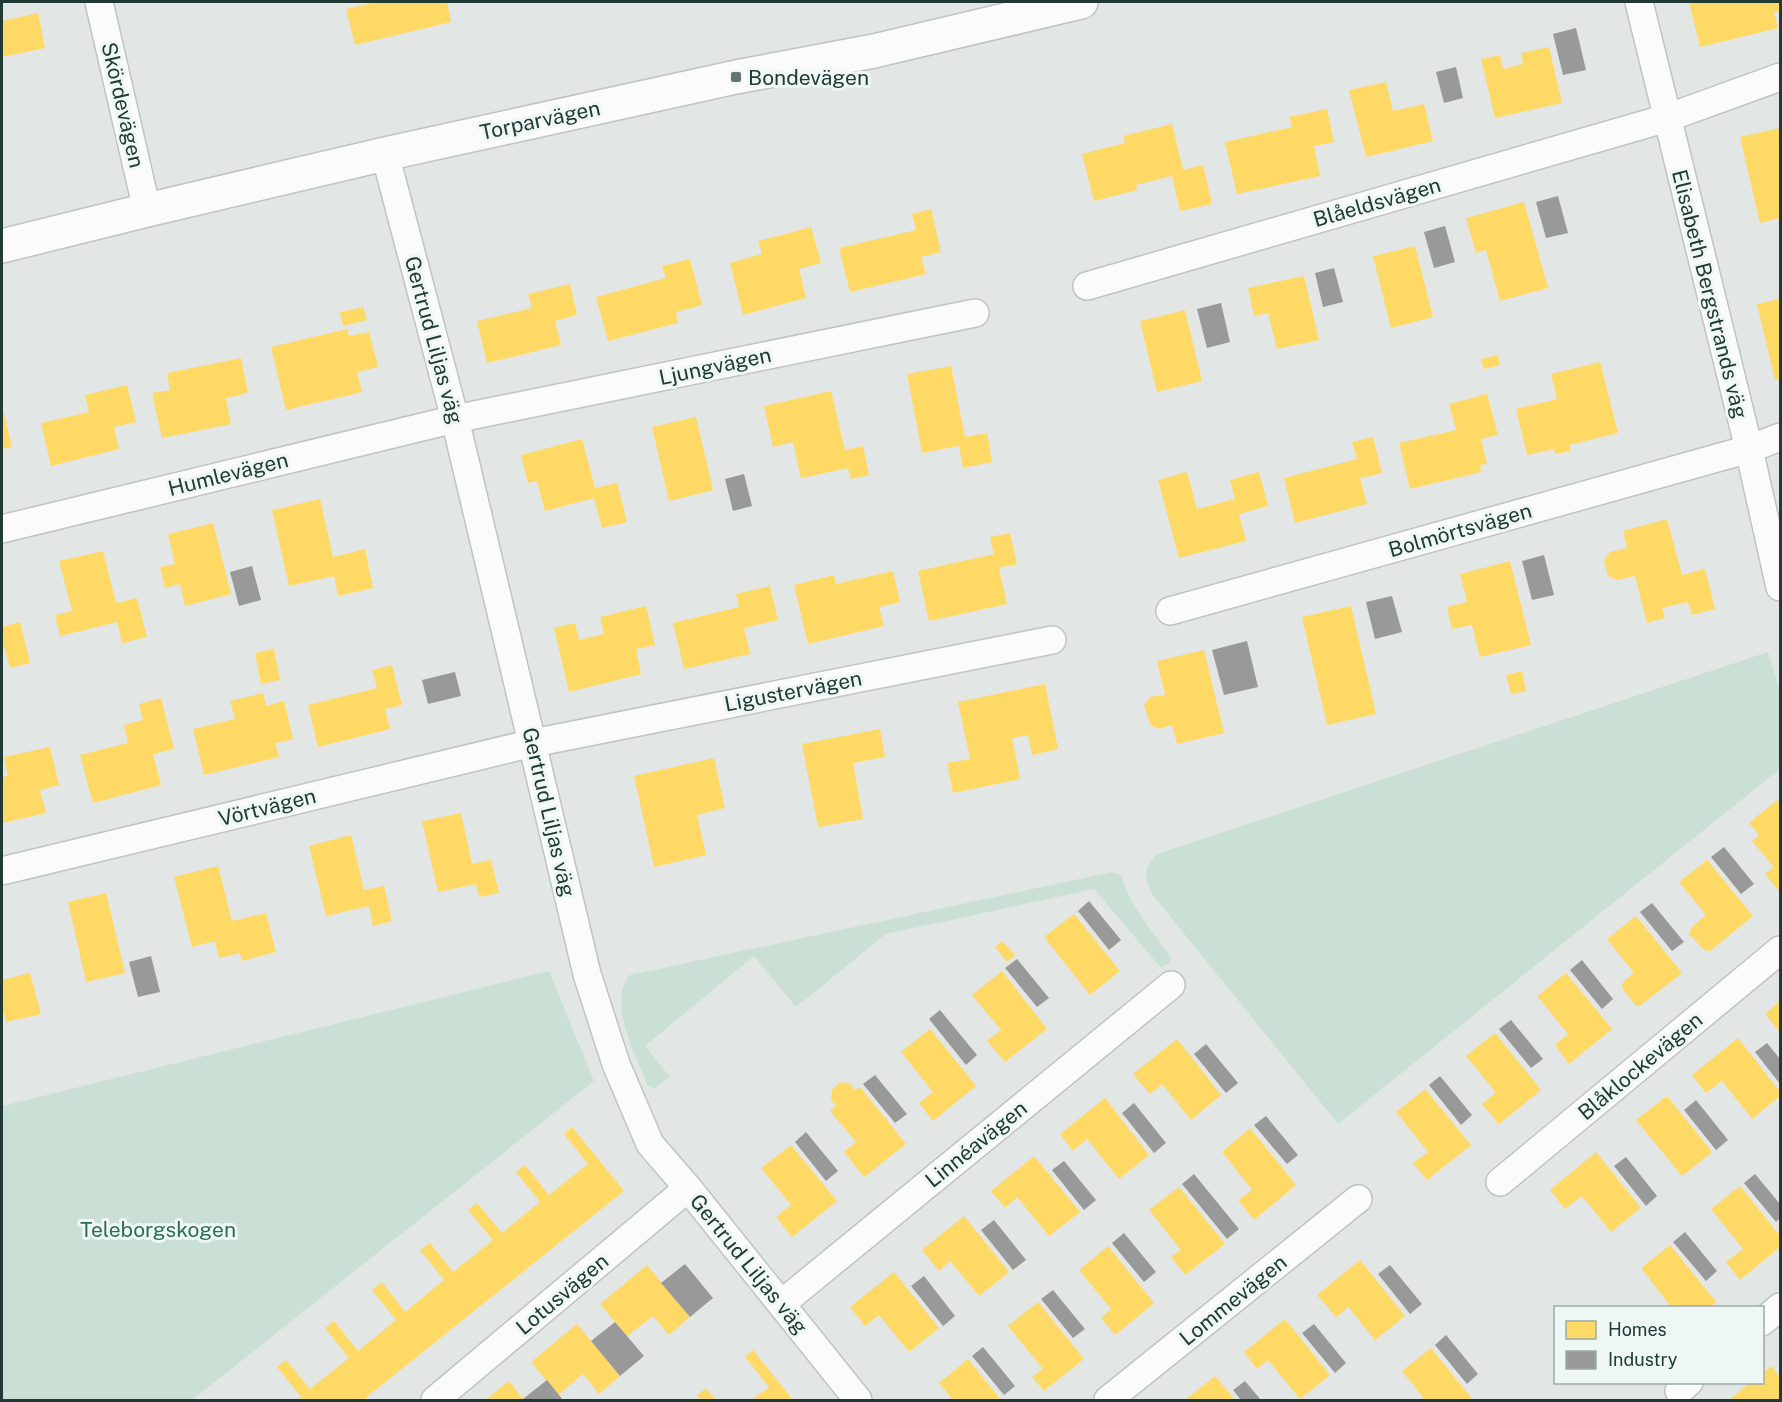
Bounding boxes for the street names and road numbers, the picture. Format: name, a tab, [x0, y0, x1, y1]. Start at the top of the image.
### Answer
street label: Skördevägen	[96, 40, 150, 170]
street label: Torparvägen	[478, 95, 602, 145]
street label: Elisabeth Bergstrands väg	[1667, 167, 1753, 421]
street label: Blåeldsvägen	[1310, 172, 1444, 232]
street label: Gertrud Liljas väg	[400, 253, 468, 427]
street label: Ljungvägen	[657, 342, 773, 390]
street label: Humlevägen	[165, 447, 291, 501]
street label: Bolmörtsvägen	[1386, 498, 1534, 562]
street label: Ligustervägen	[722, 665, 864, 717]
street label: Gertrud Liljas väg	[517, 725, 581, 899]
street label: Vörtvägen	[216, 783, 318, 831]
street label: Blåklockevägen	[1573, 1007, 1707, 1125]
street label: Linnéavägen	[920, 1095, 1032, 1193]
street label: Gertrud Liljas väg	[685, 1189, 813, 1339]
street label: Lotusvägen	[511, 1248, 613, 1340]
street label: Lommevägen	[1174, 1249, 1292, 1351]

